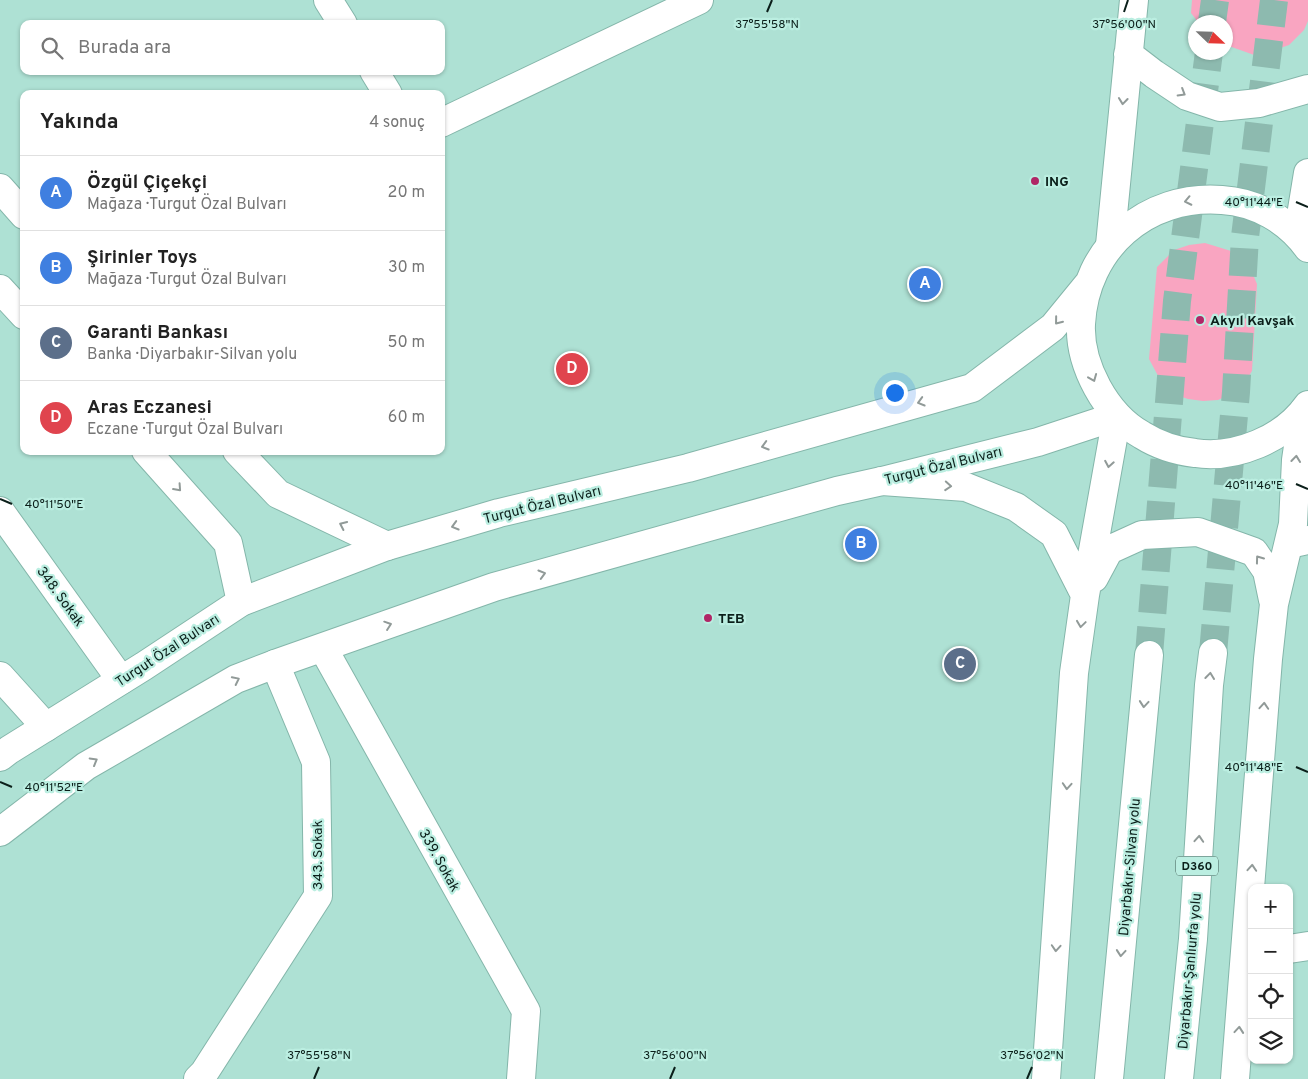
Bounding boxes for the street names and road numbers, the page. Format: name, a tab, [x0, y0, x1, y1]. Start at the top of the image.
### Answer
street label: Turgut Özal Bulvarı	[883, 443, 1004, 489]
street label: Turgut Özal Bulvarı	[482, 482, 603, 528]
street label: 348. Sokak	[32, 564, 87, 630]
street label: Turgut Özal Bulvarı	[112, 610, 223, 691]
street label: Diyarbakır-Silvan yolu	[1116, 798, 1145, 937]
street label: 343. Sokak	[310, 820, 327, 890]
street label: 339. Sokak	[414, 826, 463, 895]
road number: D360	[1176, 856, 1218, 876]
street label: Diyarbakır-Şanlıurfa yolu	[1175, 892, 1206, 1050]

